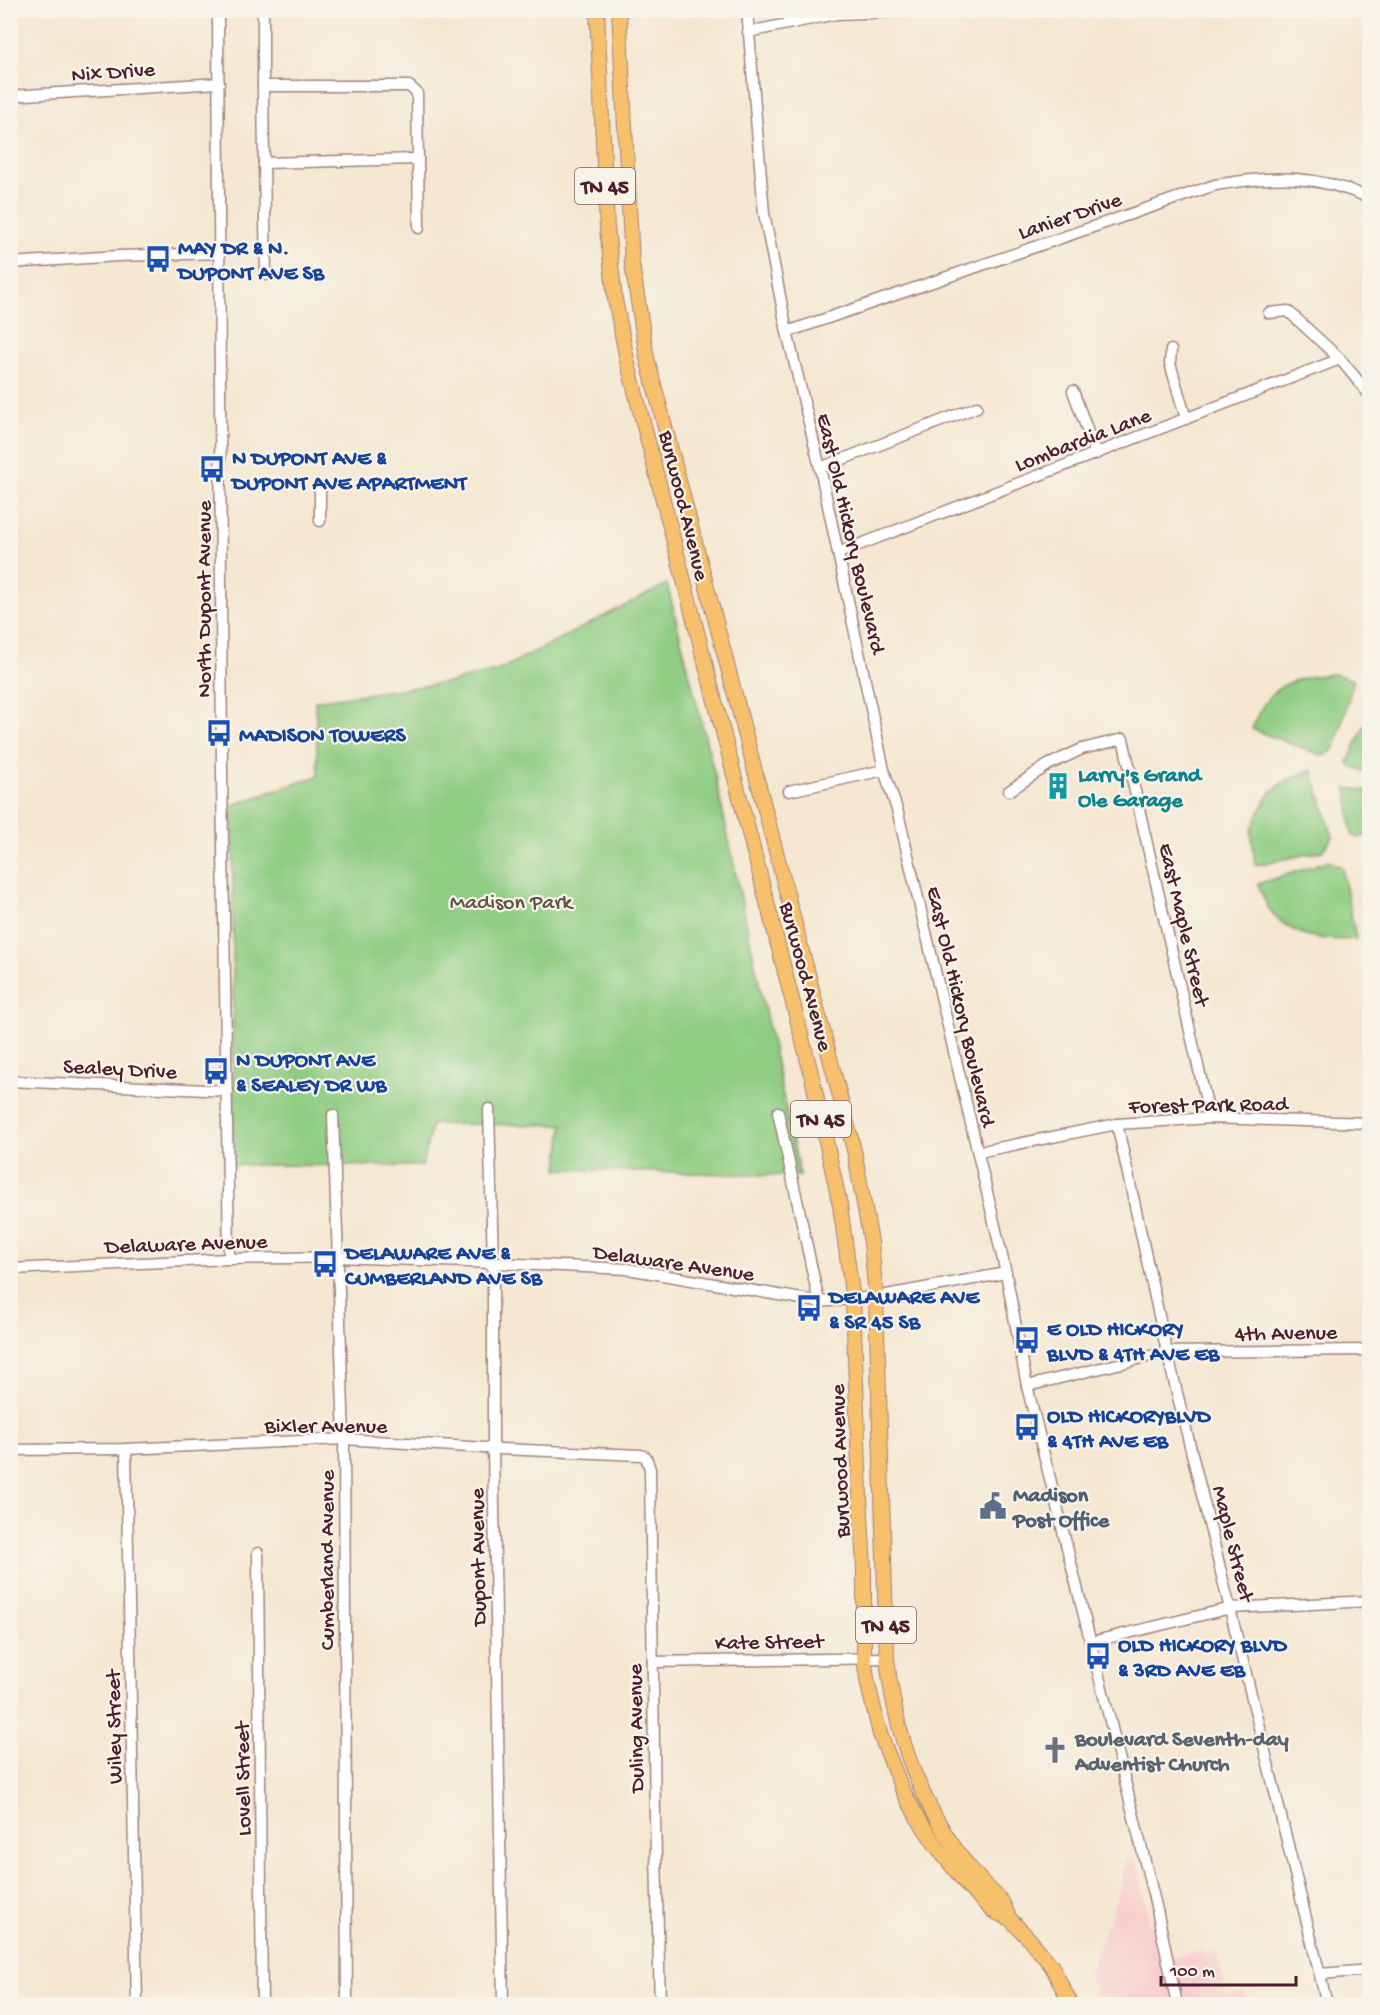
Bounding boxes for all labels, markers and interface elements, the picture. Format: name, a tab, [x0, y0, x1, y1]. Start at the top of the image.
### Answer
street label: Nix Drive	[71, 58, 157, 90]
road number: TN 45	[575, 168, 635, 204]
street label: Lanier Drive	[1015, 188, 1126, 248]
place label: MAY DR & N. DUPONT AVE SB	[176, 237, 326, 288]
bus stop icon: MAY DR & N. DUPONT AVE SB	[143, 244, 173, 274]
street label: Lombardia Lane	[1012, 404, 1156, 480]
street label: East Old Hickory Boulevard	[809, 411, 890, 659]
street label: Burwood Avenue	[651, 427, 713, 584]
place label: N DUPONT AVE & DUPONT AVE APARTMENT	[230, 447, 468, 498]
bus stop icon: N DUPONT AVE & DUPONT AVE APARTMENT	[197, 454, 227, 484]
street label: North Dupont Avenue	[193, 500, 219, 698]
bus stop icon: MADISON TOWERS	[204, 718, 234, 748]
place label: MADISON TOWERS	[239, 724, 407, 750]
place label: Larry's Grand Ole Garage	[1078, 764, 1203, 815]
building icon: Larry's Grand Ole Garage	[1043, 771, 1073, 801]
street label: East Maple Street	[1151, 841, 1214, 1011]
street label: East Old Hickory Boulevard	[919, 884, 1000, 1132]
park label: Madison Park	[450, 891, 574, 917]
street label: Burwood Avenue	[771, 899, 837, 1055]
place label: N DUPONT AVE & SEALEY DR WB	[236, 1049, 388, 1100]
street label: Sealey Drive	[62, 1055, 178, 1087]
bus stop icon: N DUPONT AVE & SEALEY DR WB	[201, 1056, 231, 1086]
street label: Forest Park Road	[1127, 1093, 1290, 1121]
road number: TN 45	[791, 1101, 851, 1137]
street label: Delaware Avenue	[102, 1230, 268, 1262]
street label: Delaware Avenue	[589, 1240, 756, 1289]
place label: DELAWARE AVE & CUMBERLAND AVE SB	[343, 1242, 544, 1293]
bus stop icon: DELAWARE AVE & CUMBERLAND AVE SB	[310, 1249, 340, 1279]
place label: DELAWARE AVE & SR 45 SB	[827, 1286, 980, 1337]
bus stop icon: DELAWARE AVE & SR 45 SB	[794, 1293, 824, 1323]
place label: E OLD HICKORY BLVD & 4TH AVE EB	[1046, 1318, 1221, 1369]
street label: 4th Avenue	[1235, 1321, 1338, 1349]
bus stop icon: E OLD HICKORY BLVD & 4TH AVE EB	[1012, 1325, 1042, 1355]
street label: Burwood Avenue	[826, 1383, 858, 1539]
place label: OLD HICKORYBLVD & 4TH AVE EB	[1047, 1405, 1211, 1456]
bus stop icon: OLD HICKORYBLVD & 4TH AVE EB	[1012, 1412, 1042, 1442]
street label: Bixler Avenue	[264, 1415, 388, 1441]
street label: Cumberland Avenue	[316, 1469, 342, 1650]
street label: Maple Street	[1204, 1483, 1259, 1606]
place label: Madison Post Office	[1012, 1484, 1110, 1535]
street label: Dupont Avenue	[466, 1487, 494, 1628]
public building icon: Madison Post Office	[978, 1491, 1008, 1521]
road number: TN 45	[856, 1607, 916, 1643]
street label: Kate Street	[715, 1630, 826, 1658]
place label: OLD HICKORY BLVD & 3RD AVE EB	[1118, 1634, 1287, 1685]
bus stop icon: OLD HICKORY BLVD & 3RD AVE EB	[1083, 1641, 1113, 1671]
street label: Duling Avenue	[624, 1663, 652, 1794]
street label: Wiley Street	[102, 1668, 130, 1784]
street label: Lovell Street	[231, 1720, 259, 1836]
place label: Boulevard Seventh-day Adventist Church	[1074, 1728, 1289, 1779]
church icon: Boulevard Seventh-day Adventist Church	[1040, 1735, 1070, 1765]
scale bar	[1161, 1949, 1296, 1987]
text: 100 m	[1169, 1962, 1215, 1983]

